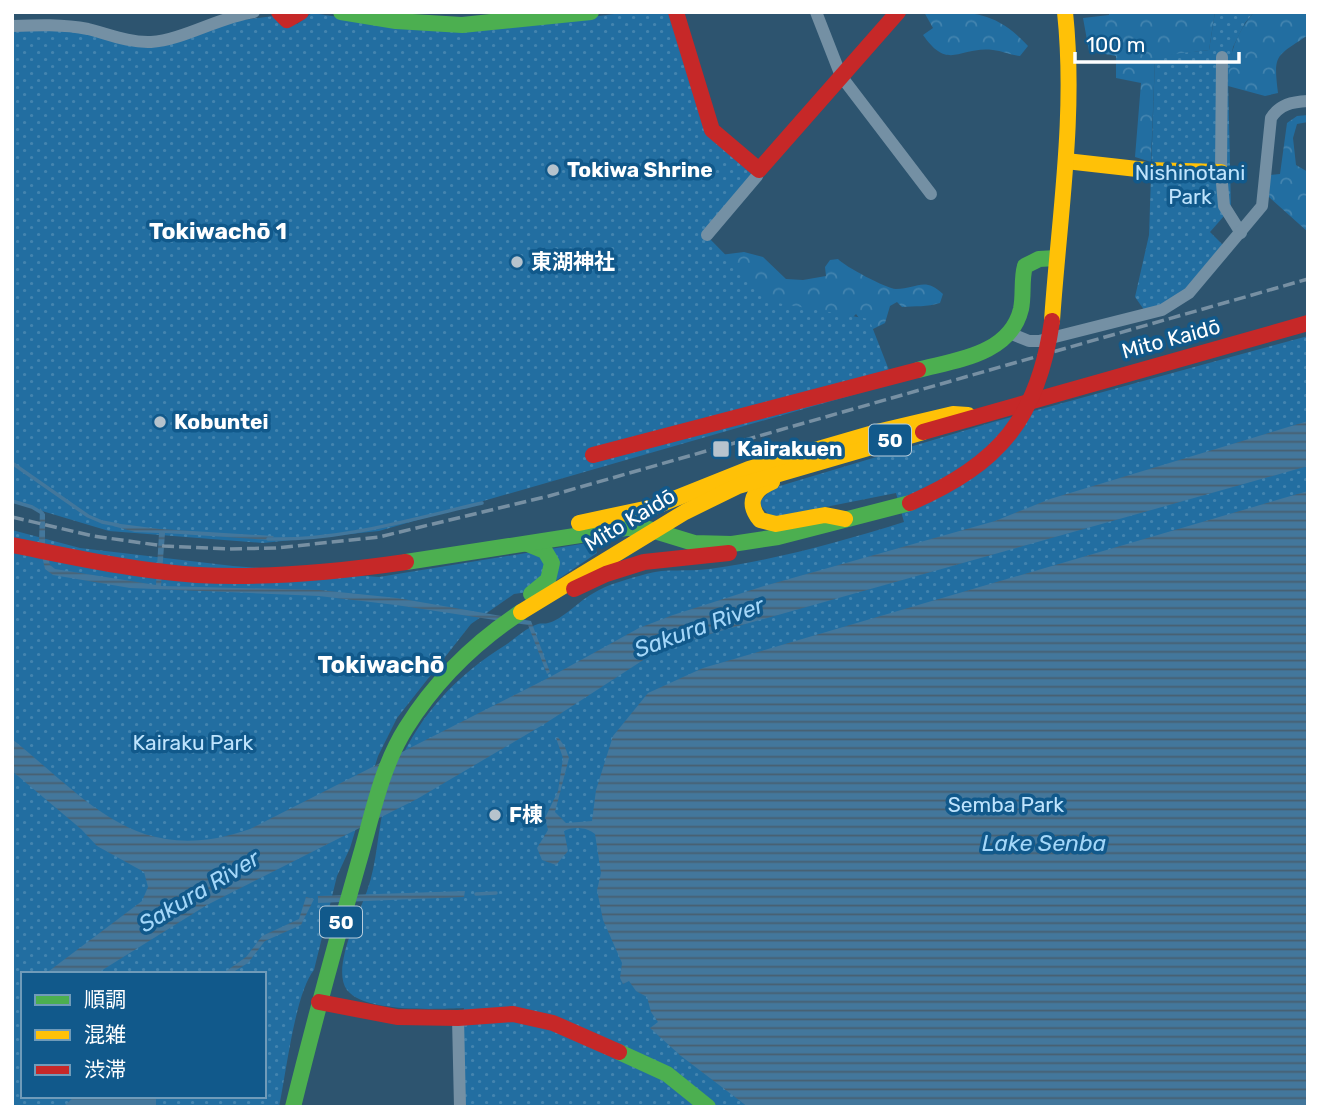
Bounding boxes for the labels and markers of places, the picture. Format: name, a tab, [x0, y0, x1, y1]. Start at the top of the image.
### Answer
place label: Tokiwa Shrine	[567, 157, 713, 182]
marker: Tokiwa Shrine	[545, 162, 561, 178]
place label: 東湖神社	[531, 249, 615, 274]
marker: 東湖神社	[509, 254, 525, 270]
place label: Kobuntei	[174, 409, 269, 434]
marker: Kobuntei	[152, 414, 168, 430]
place label: Kairakuen	[737, 436, 843, 461]
marker: Kairakuen	[711, 439, 731, 459]
place label: F棟	[509, 802, 543, 827]
marker: F棟	[487, 807, 503, 823]

